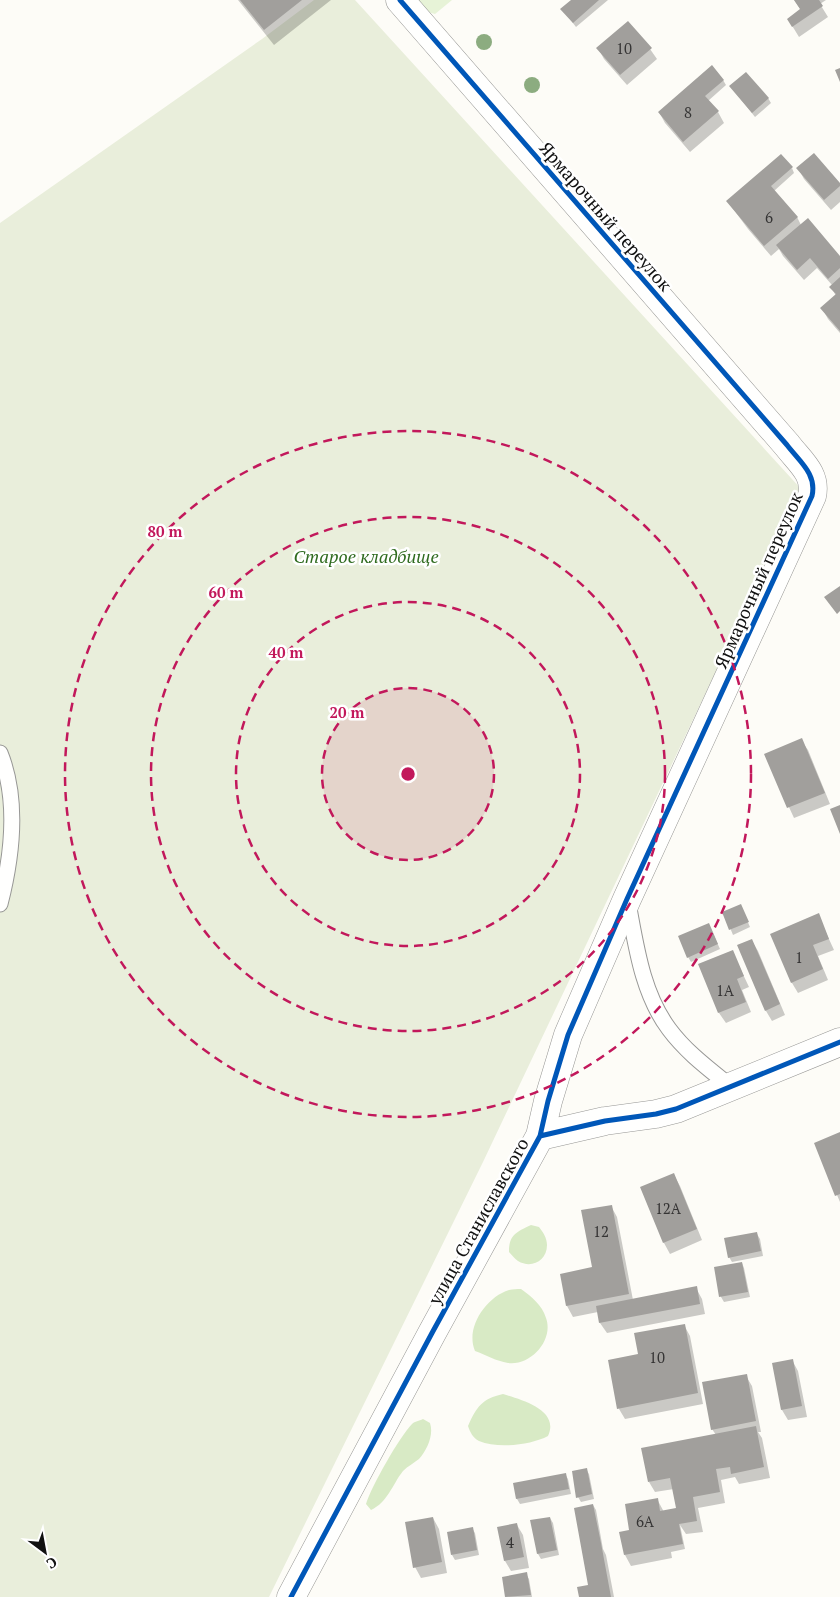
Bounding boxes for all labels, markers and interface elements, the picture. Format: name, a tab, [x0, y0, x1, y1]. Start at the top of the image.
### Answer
house number: 10	[616, 38, 632, 58]
house number: 8	[684, 102, 692, 122]
street label: Ярмарочный переулок	[534, 136, 678, 296]
house number: 6	[765, 207, 773, 227]
street label: Ярмарочный переулок	[708, 488, 808, 672]
text: 80 m	[148, 521, 183, 541]
park label: Старое кладбище	[293, 544, 439, 568]
text: 60 m	[209, 582, 244, 602]
text: 40 m	[269, 642, 304, 662]
text: 20 m	[330, 702, 365, 722]
centre of rings	[399, 765, 417, 783]
house number: 1	[795, 947, 803, 967]
house number: 1А	[716, 980, 735, 1000]
street label: улица Станиславского	[422, 1133, 534, 1309]
house number: 12А	[655, 1198, 682, 1218]
house number: 12	[593, 1221, 609, 1241]
house number: 10	[649, 1347, 665, 1367]
house number: 6А	[636, 1511, 655, 1531]
north arrow	[20, 1527, 70, 1577]
house number: 4	[506, 1532, 514, 1552]
text: С	[43, 1553, 61, 1574]

